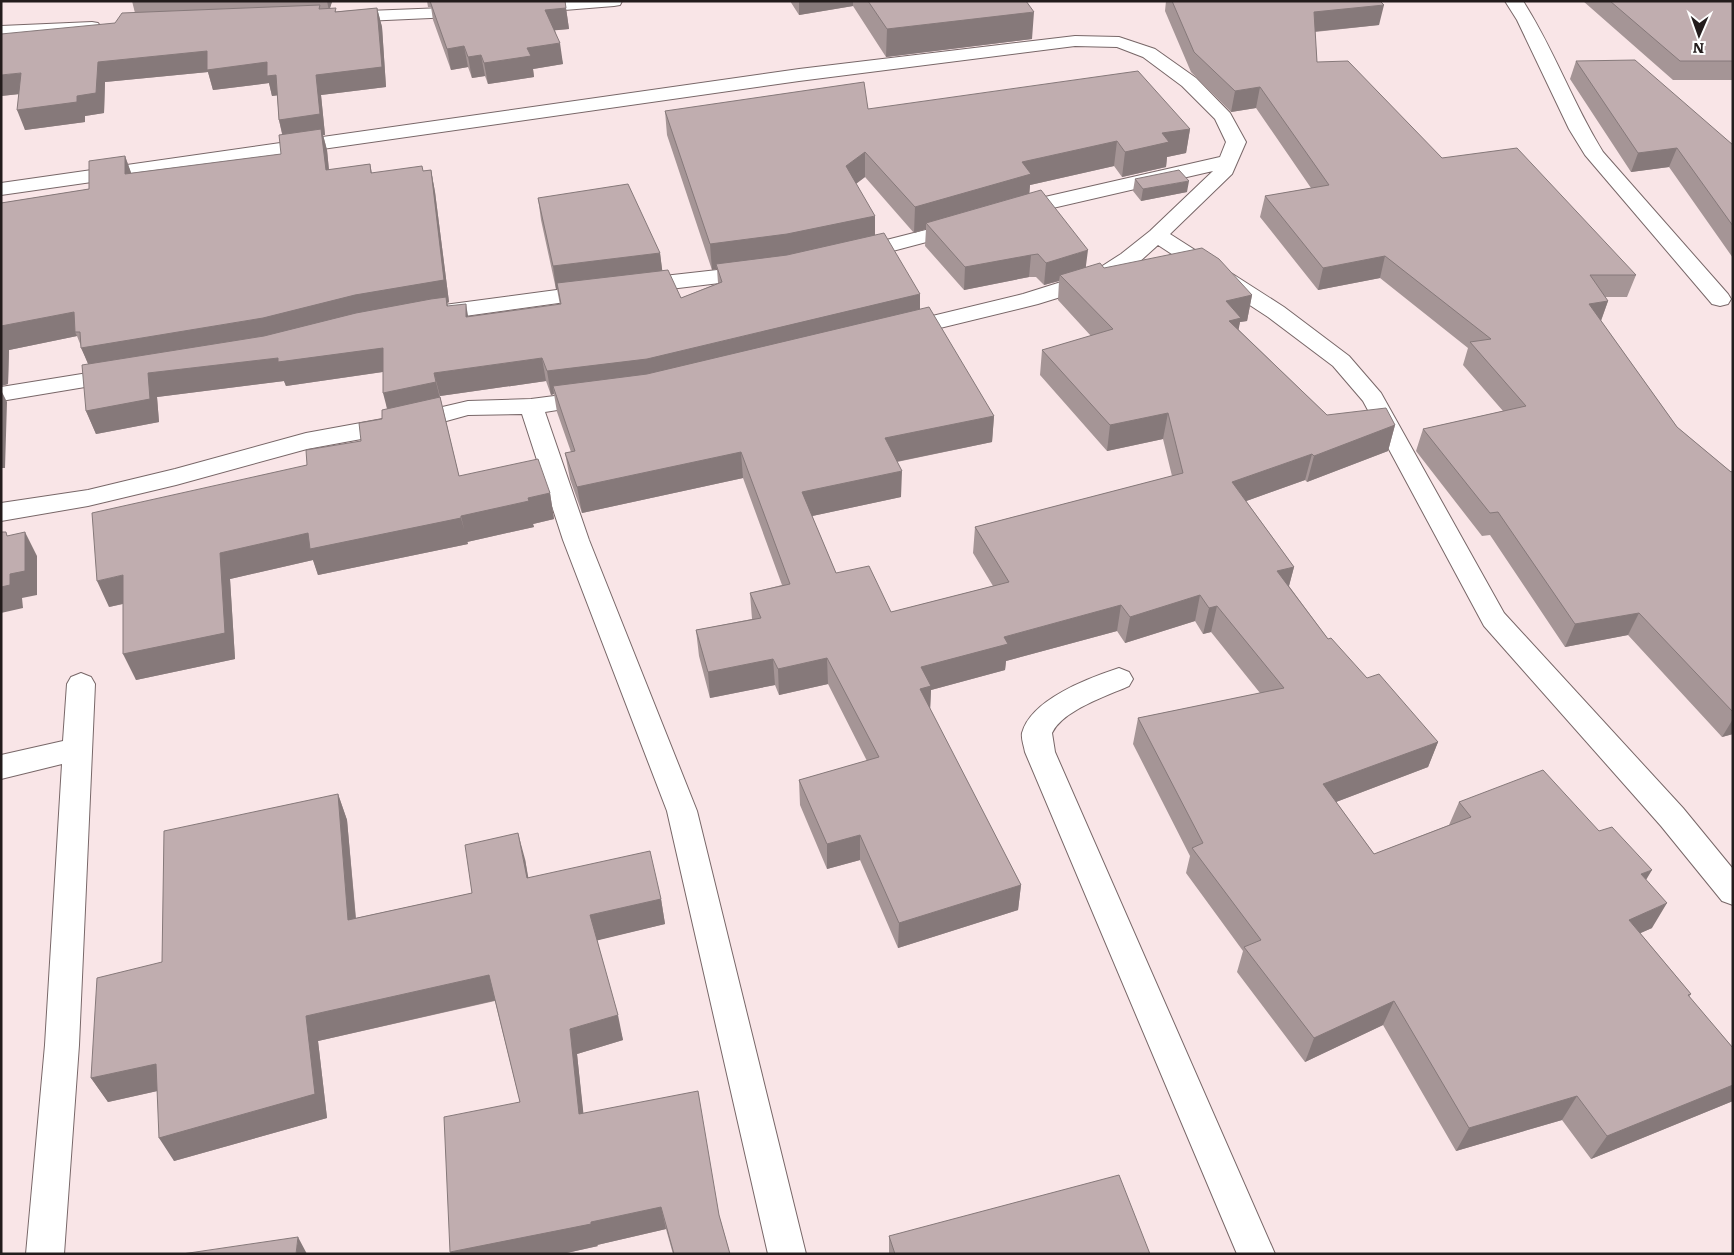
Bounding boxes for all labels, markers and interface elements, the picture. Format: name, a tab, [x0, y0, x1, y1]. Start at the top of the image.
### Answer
north arrow	[1674, 10, 1724, 60]
text: N	[1692, 39, 1705, 59]

